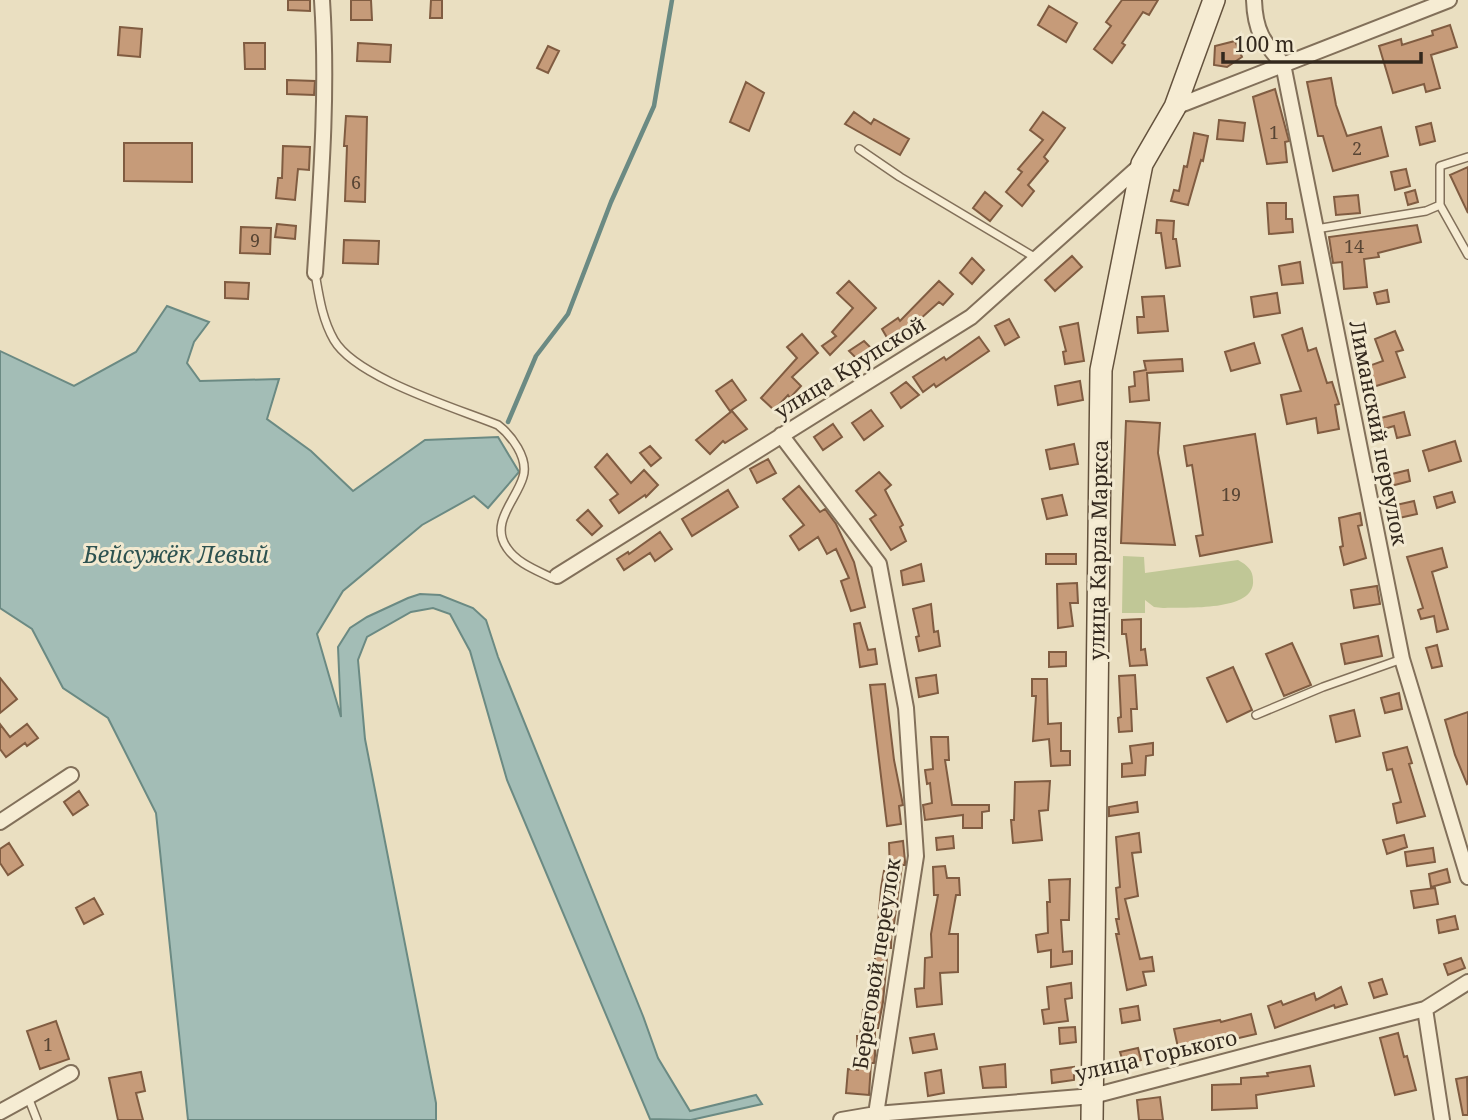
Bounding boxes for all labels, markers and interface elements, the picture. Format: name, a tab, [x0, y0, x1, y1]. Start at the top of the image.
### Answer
scale bar	[1223, 21, 1421, 65]
text: 100 m	[1234, 30, 1295, 58]
house number: 1	[1269, 120, 1279, 144]
house number: 2	[1352, 136, 1362, 160]
house number: 6	[351, 170, 361, 194]
house number: 9	[250, 228, 260, 252]
house number: 14	[1344, 234, 1364, 258]
street label: улица Крупской	[769, 309, 930, 425]
street label: Лиманский переулок	[1343, 318, 1415, 548]
street label: улица Карла Маркса	[1082, 439, 1114, 661]
house number: 19	[1221, 482, 1241, 506]
water label: Бейсужёк Левый	[82, 538, 269, 570]
street label: Береговой переулок	[845, 856, 907, 1072]
street label: улица Горького	[1072, 1023, 1240, 1087]
house number: 1	[43, 1032, 53, 1056]

